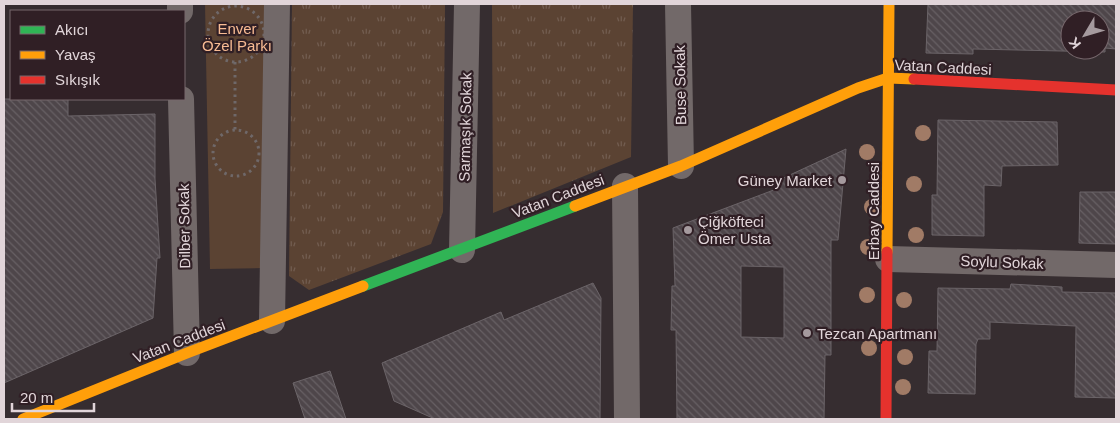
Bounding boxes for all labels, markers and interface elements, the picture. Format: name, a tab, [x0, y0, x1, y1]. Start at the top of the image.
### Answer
legend	[10, 10, 185, 100]
north arrow	[1060, 10, 1110, 60]
park label: Enver Özel Parkı	[202, 20, 272, 54]
text: Akıcı	[55, 21, 88, 38]
text: K	[1065, 34, 1084, 52]
street label: Buse Sokak	[671, 44, 689, 125]
text: Yavaş	[55, 46, 96, 63]
street label: Vatan Caddesi	[894, 56, 992, 78]
text: Sıkışık	[55, 71, 101, 88]
street label: Sarmaşık Sokak	[456, 72, 474, 182]
street label: Erbay Caddesi	[865, 162, 882, 260]
street label: Vatan Caddesi	[510, 171, 606, 221]
place label: Güney Market	[738, 172, 833, 189]
marker: Güney Market	[836, 174, 848, 186]
street label: Dilber Sokak	[175, 183, 193, 269]
place label: Çiğköfteci Ömer Usta	[698, 213, 771, 247]
marker: Çiğköfteci Ömer Usta	[682, 224, 694, 236]
street label: Soylu Sokak	[960, 252, 1044, 272]
street label: Vatan Caddesi	[131, 316, 227, 366]
place label: Tezcan Apartmanı	[817, 325, 937, 342]
marker: Tezcan Apartmanı	[801, 327, 813, 339]
scale bar	[12, 380, 95, 412]
text: 20 m	[20, 389, 53, 406]

